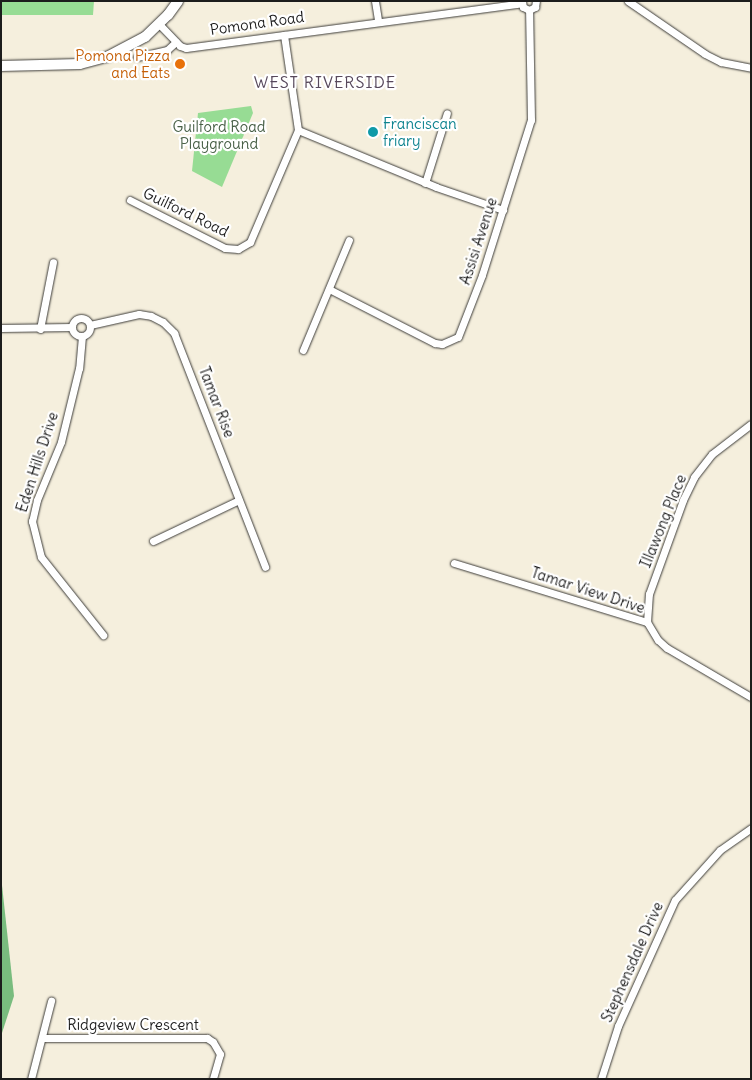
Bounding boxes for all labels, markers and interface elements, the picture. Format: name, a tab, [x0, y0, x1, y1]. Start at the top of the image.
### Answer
street label: Pomona Road	[209, 7, 305, 39]
place label: Pomona Pizza and Eats	[75, 46, 170, 81]
marker: Pomona Pizza and Eats	[174, 58, 186, 70]
district label: WEST RIVERSIDE	[252, 72, 398, 92]
place label: Franciscan friary	[383, 114, 457, 149]
park label: Guilford Road Playground	[173, 117, 265, 152]
marker: Franciscan friary	[367, 126, 379, 138]
street label: Guilford Road	[140, 184, 232, 240]
street label: Assisi Avenue	[455, 195, 501, 287]
street label: Tamar Rise	[195, 364, 239, 440]
street label: Eden Hills Drive	[12, 410, 62, 514]
street label: Illawong Place	[636, 472, 690, 570]
street label: Tamar View Drive	[529, 563, 647, 617]
street label: Stephensdale Drive	[597, 899, 667, 1025]
street label: Ridgeview Crescent	[67, 1016, 199, 1034]

